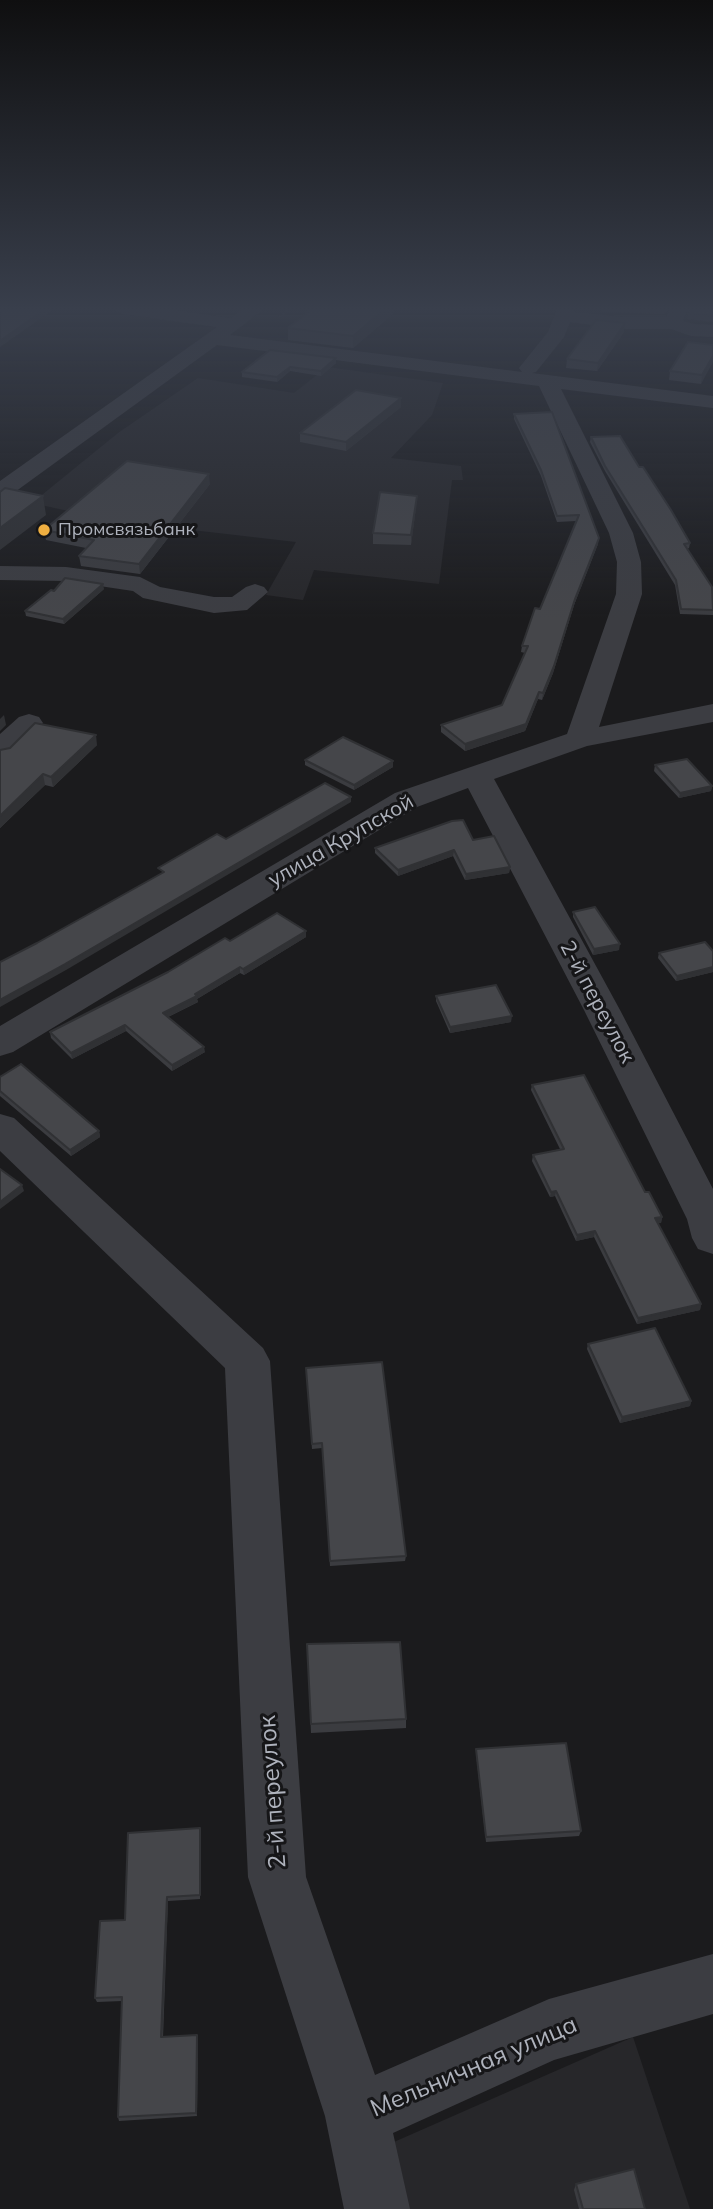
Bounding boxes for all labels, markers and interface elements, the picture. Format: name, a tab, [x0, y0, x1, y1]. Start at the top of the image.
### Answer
place label: Промсвязьбанк	[58, 519, 195, 541]
marker: Промсвязьбанк	[36, 522, 52, 538]
street label: улица Крупской	[264, 789, 418, 893]
street label: 2-й переулок	[554, 937, 640, 1067]
street label: 2-й переулок	[253, 1714, 293, 1870]
street label: Мельничная улица	[366, 2010, 582, 2124]

